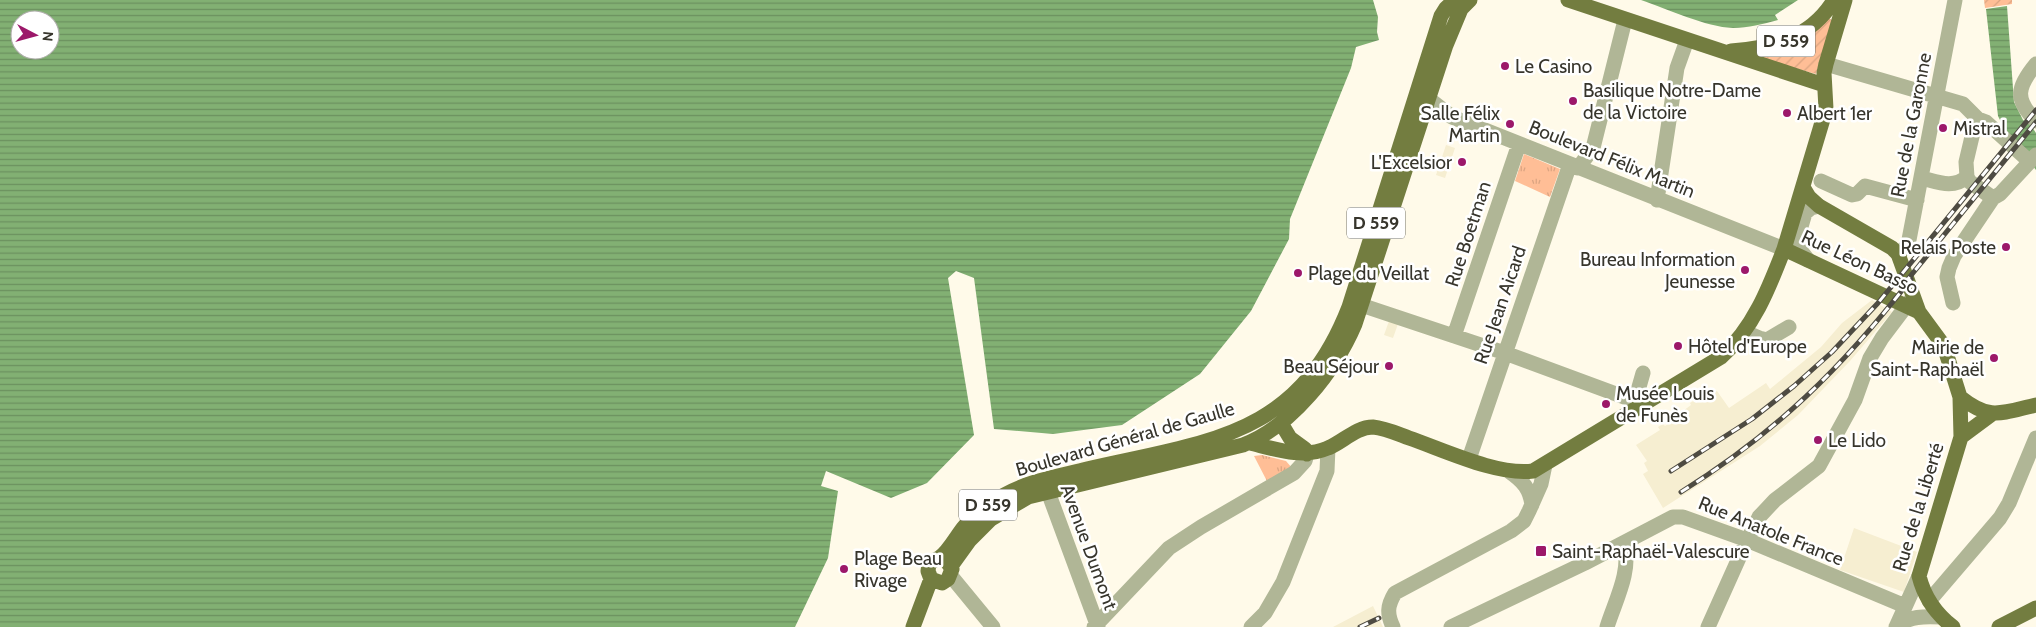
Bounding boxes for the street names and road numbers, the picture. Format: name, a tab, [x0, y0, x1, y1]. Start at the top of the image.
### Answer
road number: D 559	[1757, 26, 1815, 56]
street label: Rue de la Garonne	[1886, 51, 1936, 199]
street label: Boulevard Félix Martin	[1526, 115, 1698, 203]
street label: Rue Boetman	[1440, 178, 1496, 290]
road number: D 559	[1347, 208, 1405, 238]
street label: Rue Léon Basso	[1798, 225, 1922, 299]
street label: Rue Jean Aicard	[1469, 243, 1531, 367]
street label: Boulevard Général de Gaulle	[1013, 397, 1237, 481]
street label: Rue de la Liberté	[1887, 440, 1949, 574]
street label: Avenue Dumont	[1056, 481, 1123, 614]
road number: D 559	[959, 490, 1017, 520]
street label: Rue Anatole France	[1695, 491, 1847, 571]

